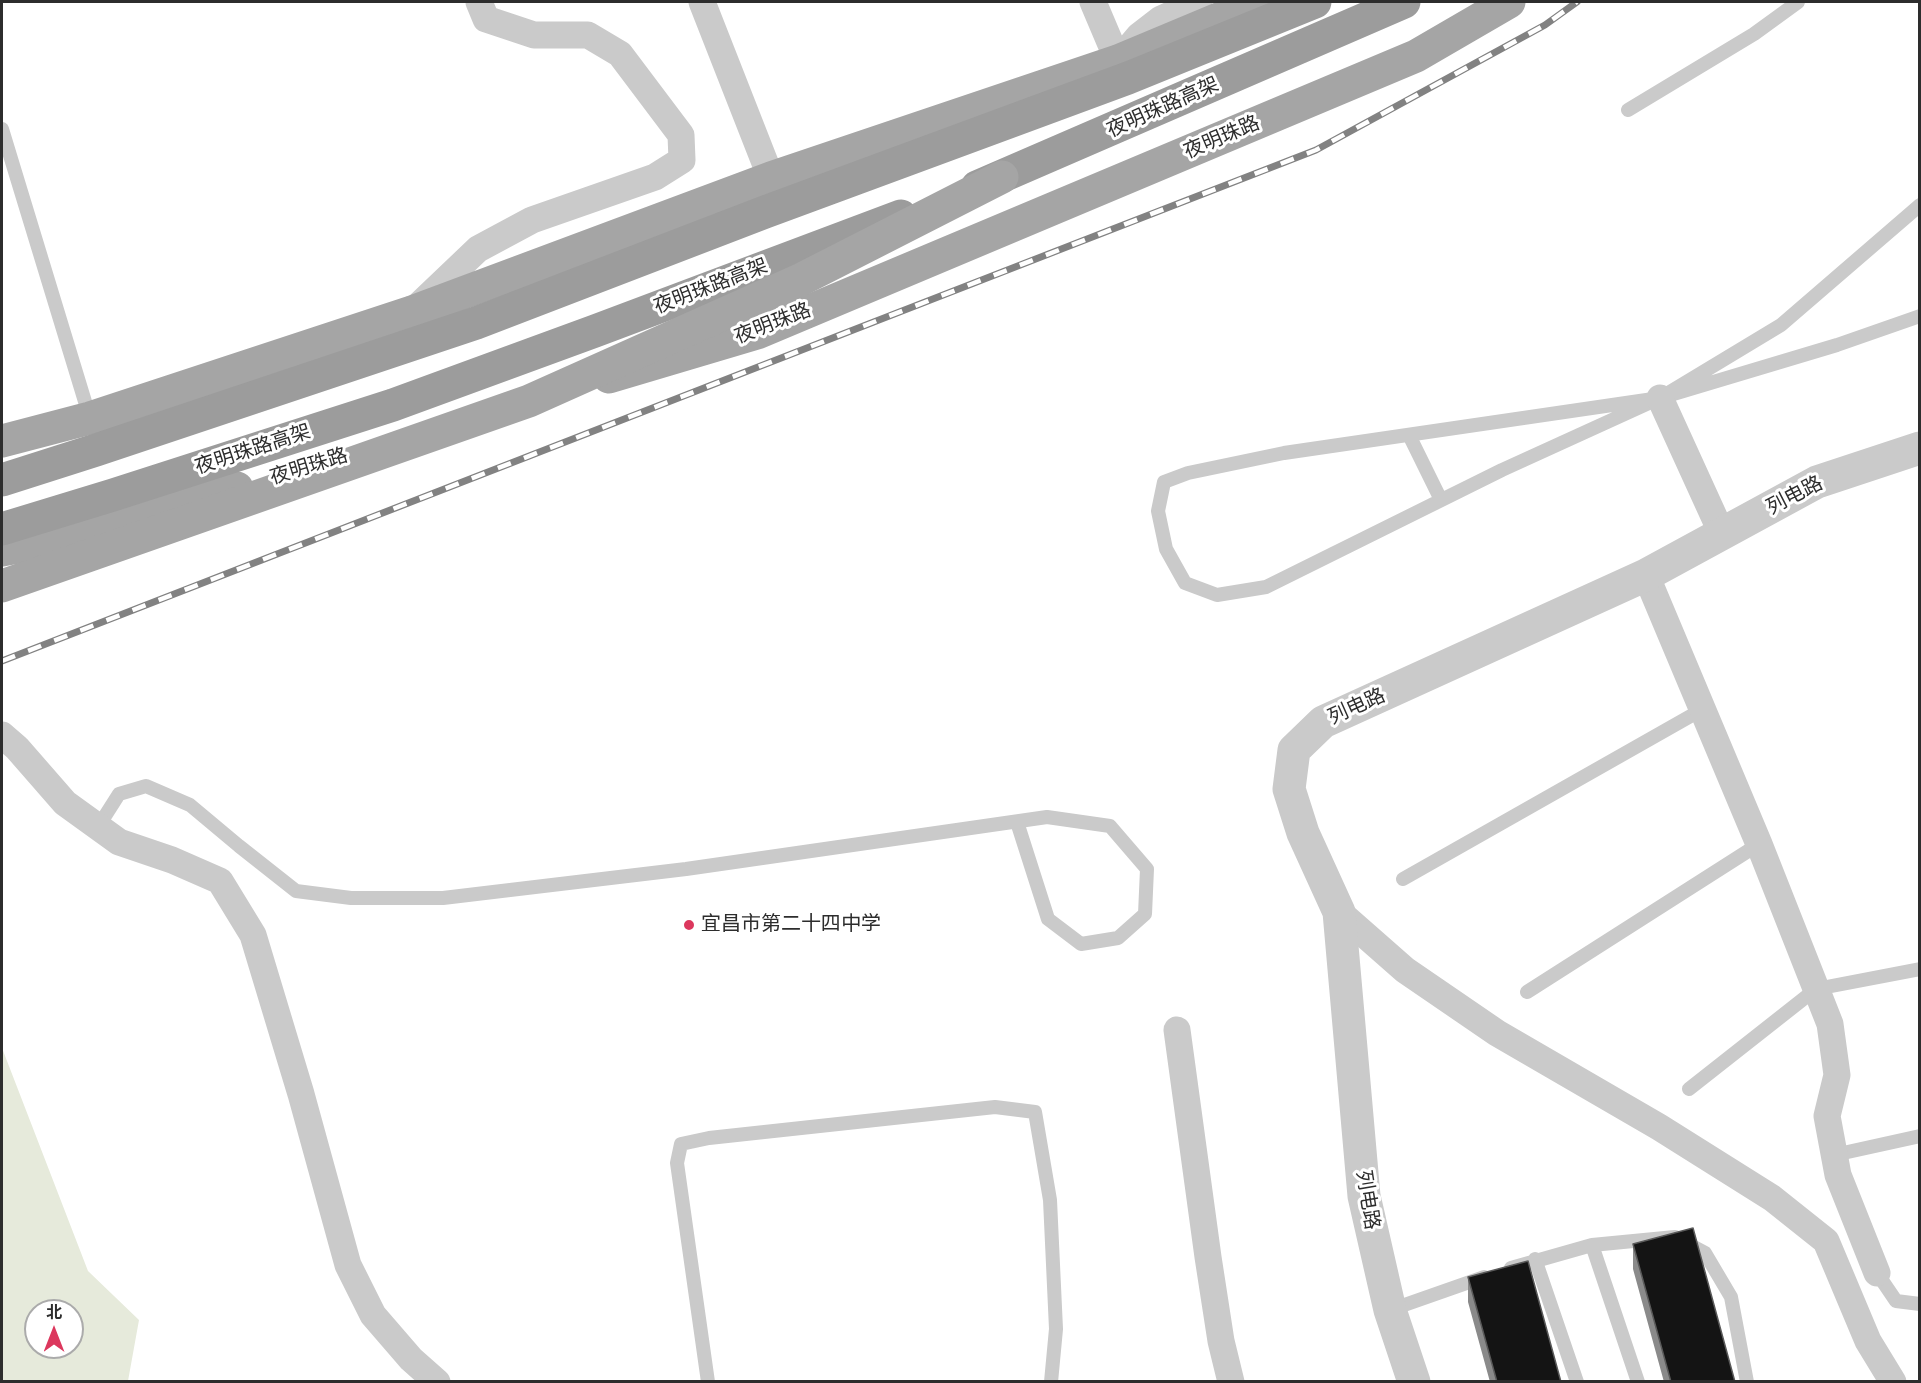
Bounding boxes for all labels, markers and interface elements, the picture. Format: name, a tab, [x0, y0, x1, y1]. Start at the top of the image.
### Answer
street label: 夜明珠路高架	[1103, 73, 1223, 143]
street label: 夜明珠路	[1180, 111, 1264, 165]
street label: 夜明珠路高架	[651, 254, 771, 320]
street label: 夜明珠路	[731, 298, 815, 350]
street label: 夜明珠路高架	[192, 420, 314, 480]
street label: 夜明珠路	[267, 444, 351, 490]
street label: 列电路	[1763, 472, 1827, 520]
street label: 列电路	[1325, 684, 1389, 730]
place label: 宜昌市第二十四中学	[701, 913, 881, 937]
marker: 宜昌市第二十四中学	[682, 918, 696, 932]
street label: 列电路	[1350, 1168, 1384, 1232]
north arrow	[24, 1299, 84, 1359]
text: 北	[46, 1302, 62, 1323]

